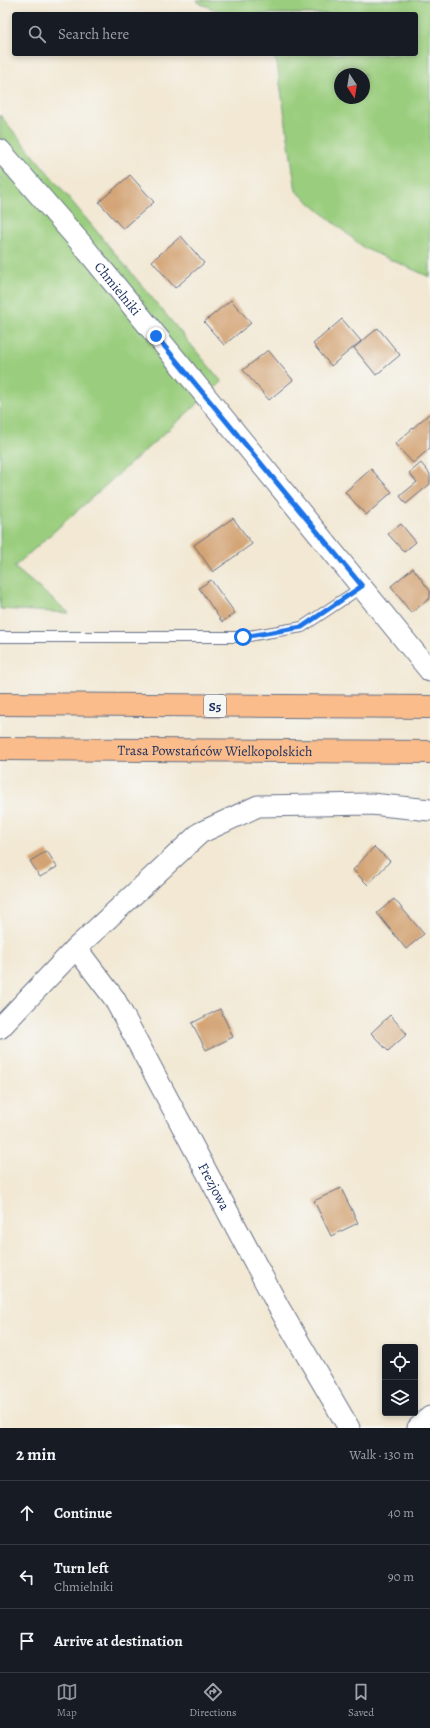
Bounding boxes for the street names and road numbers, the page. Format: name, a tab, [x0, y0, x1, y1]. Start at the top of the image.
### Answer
street label: Chmielniki	[90, 258, 146, 319]
road number: S5	[204, 695, 226, 717]
street label: Trasa Powstańców Wielkopolskich	[117, 740, 313, 761]
street label: Frezjowa	[194, 1159, 235, 1214]

